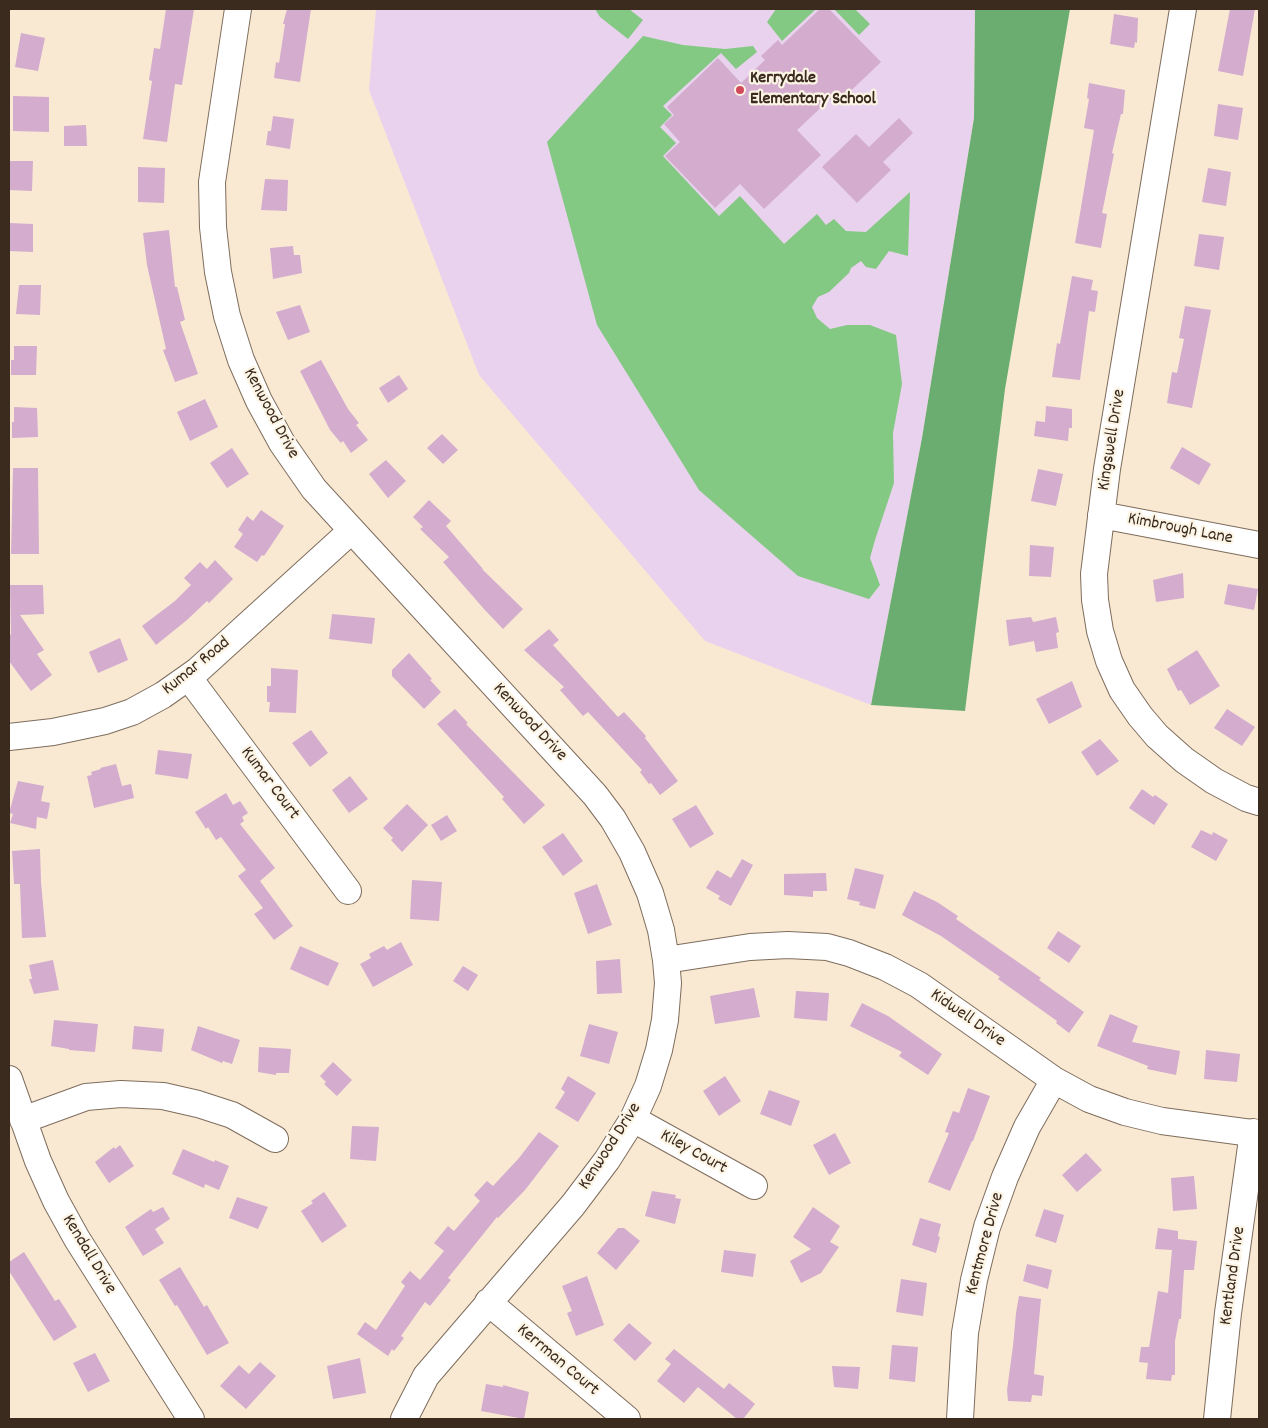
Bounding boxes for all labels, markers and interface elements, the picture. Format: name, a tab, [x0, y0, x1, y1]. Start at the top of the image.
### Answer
place label: Kerrydale Elementary School	[750, 69, 876, 112]
marker: Kerrydale Elementary School	[734, 84, 746, 96]
street label: Kenwood Drive	[237, 365, 303, 463]
street label: Kingswell Drive	[1094, 388, 1132, 492]
street label: Kimbrough Lane	[1126, 509, 1234, 551]
street label: Kumar Road	[159, 633, 235, 701]
street label: Kenwood Drive	[487, 679, 571, 767]
street label: Kumar Court	[235, 743, 303, 825]
street label: Kidwell Drive	[925, 985, 1009, 1053]
street label: Kenwood Drive	[575, 1099, 647, 1195]
street label: Kiley Court	[656, 1126, 730, 1180]
street label: Kentmore Drive	[962, 1191, 1010, 1297]
street label: Kendall Drive	[56, 1211, 120, 1299]
street label: Kentland Drive	[1216, 1225, 1252, 1327]
street label: Kerrman Court	[511, 1320, 603, 1402]

